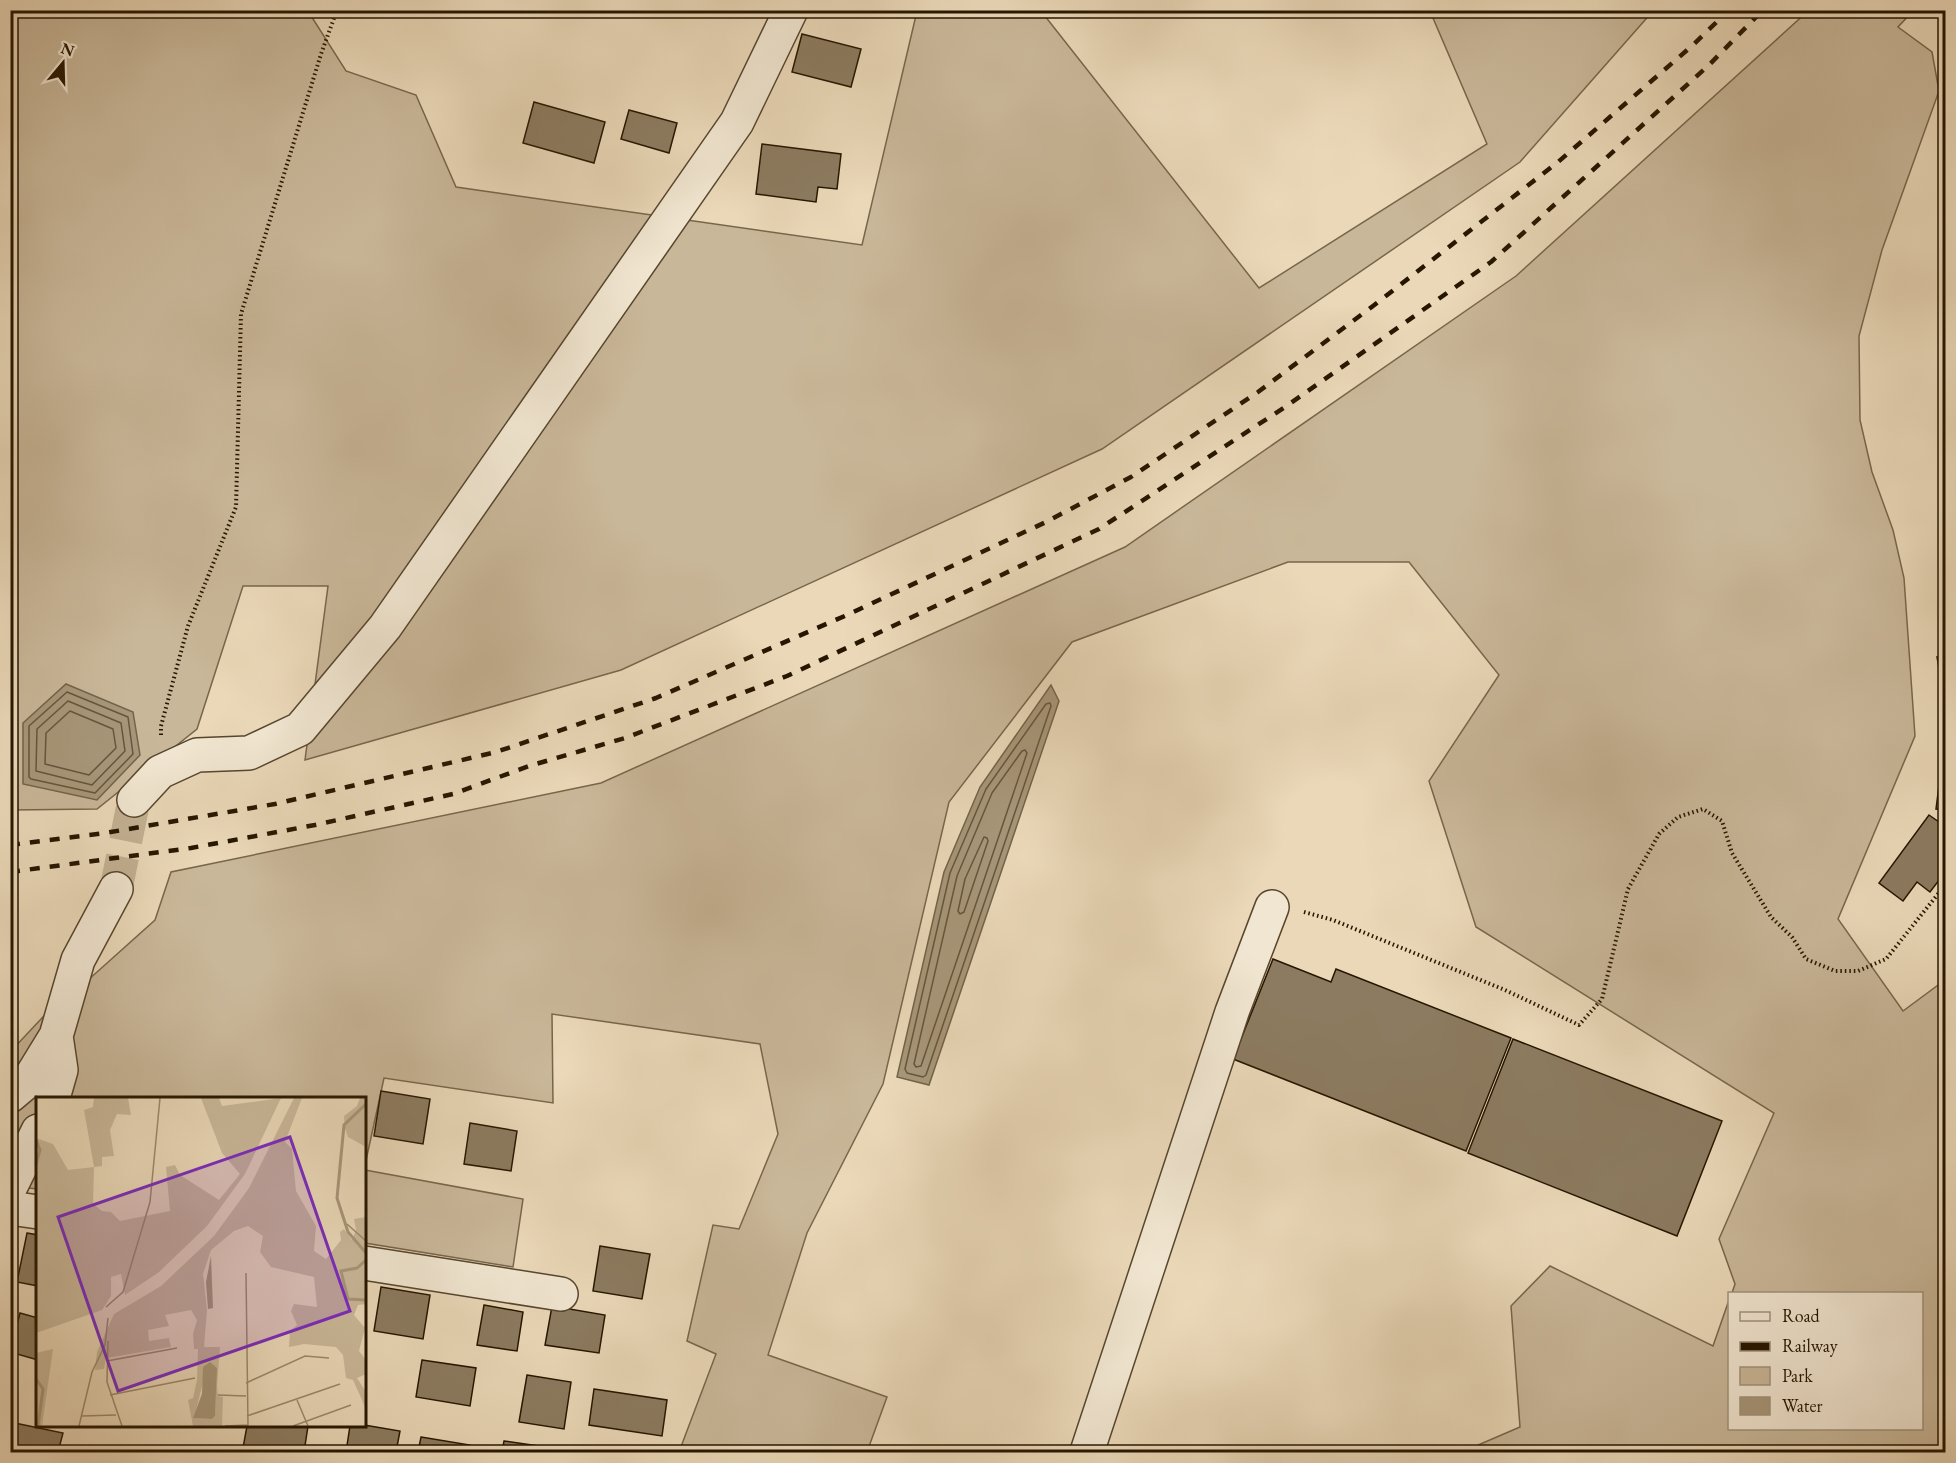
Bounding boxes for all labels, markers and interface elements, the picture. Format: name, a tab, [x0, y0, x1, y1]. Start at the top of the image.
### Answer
north arrow	[33, 33, 93, 93]
text: N	[58, 37, 77, 61]
inset map	[36, 1097, 366, 1427]
legend	[1728, 1292, 1923, 1430]
text: Road	[1782, 1304, 1821, 1327]
text: Railway	[1782, 1334, 1838, 1357]
text: Park	[1782, 1364, 1813, 1387]
text: Water	[1782, 1394, 1823, 1417]

